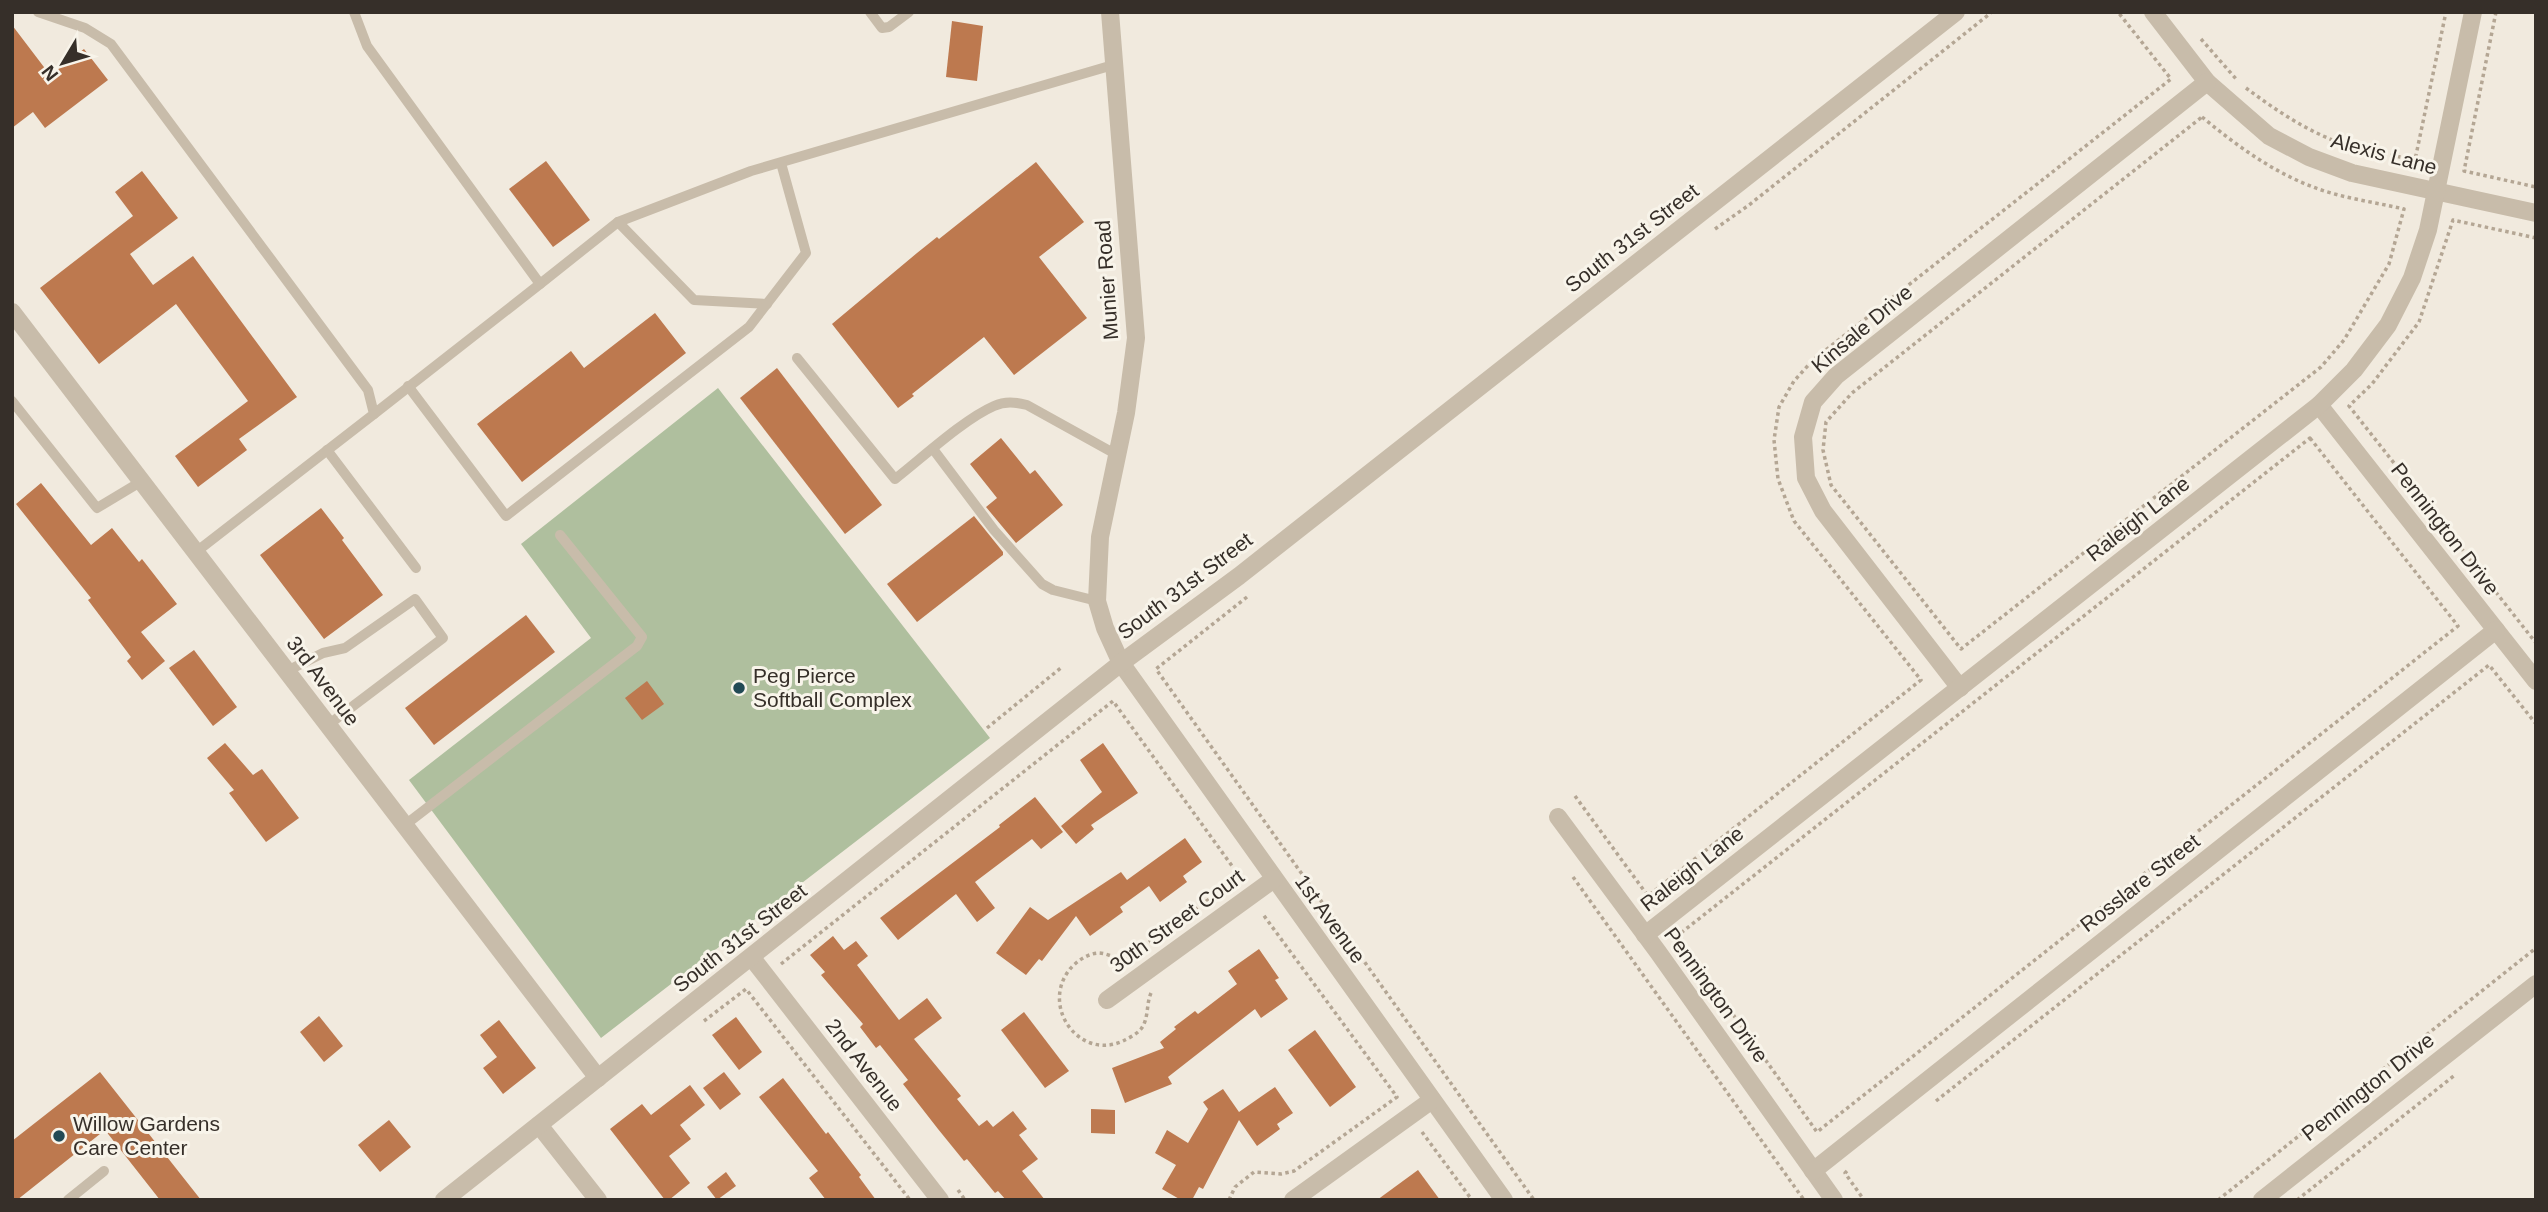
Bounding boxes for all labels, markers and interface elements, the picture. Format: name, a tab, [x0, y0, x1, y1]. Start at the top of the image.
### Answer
north arrow	[28, 28, 98, 98]
text: N	[37, 61, 62, 85]
street label: Alexis Lane	[2329, 128, 2440, 179]
street label: South 31st Street	[1561, 178, 1703, 297]
street label: Munier Road	[1091, 219, 1122, 341]
street label: Kinsale Drive	[1807, 280, 1916, 377]
street label: Pennington Drive	[2387, 458, 2504, 599]
street label: Raleigh Lane	[2082, 471, 2194, 566]
street label: South 31st Street	[1113, 527, 1257, 644]
street label: 3rd Avenue	[282, 632, 364, 730]
place label: Peg Pierce Softball Complex	[753, 664, 912, 711]
marker: Peg Pierce Softball Complex	[731, 680, 747, 696]
street label: Raleigh Lane	[1636, 821, 1748, 916]
street label: Rosslare Street	[2076, 829, 2204, 936]
street label: 30th Street Court	[1105, 864, 1248, 977]
street label: 1st Avenue	[1291, 870, 1370, 967]
street label: South 31st Street	[669, 878, 811, 997]
street label: Pennington Drive	[1660, 923, 1773, 1067]
street label: 2nd Avenue	[821, 1014, 907, 1115]
street label: Pennington Drive	[2297, 1028, 2438, 1145]
place label: Willow Gardens Care Center	[73, 1112, 220, 1159]
marker: Willow Gardens Care Center	[51, 1128, 67, 1144]

